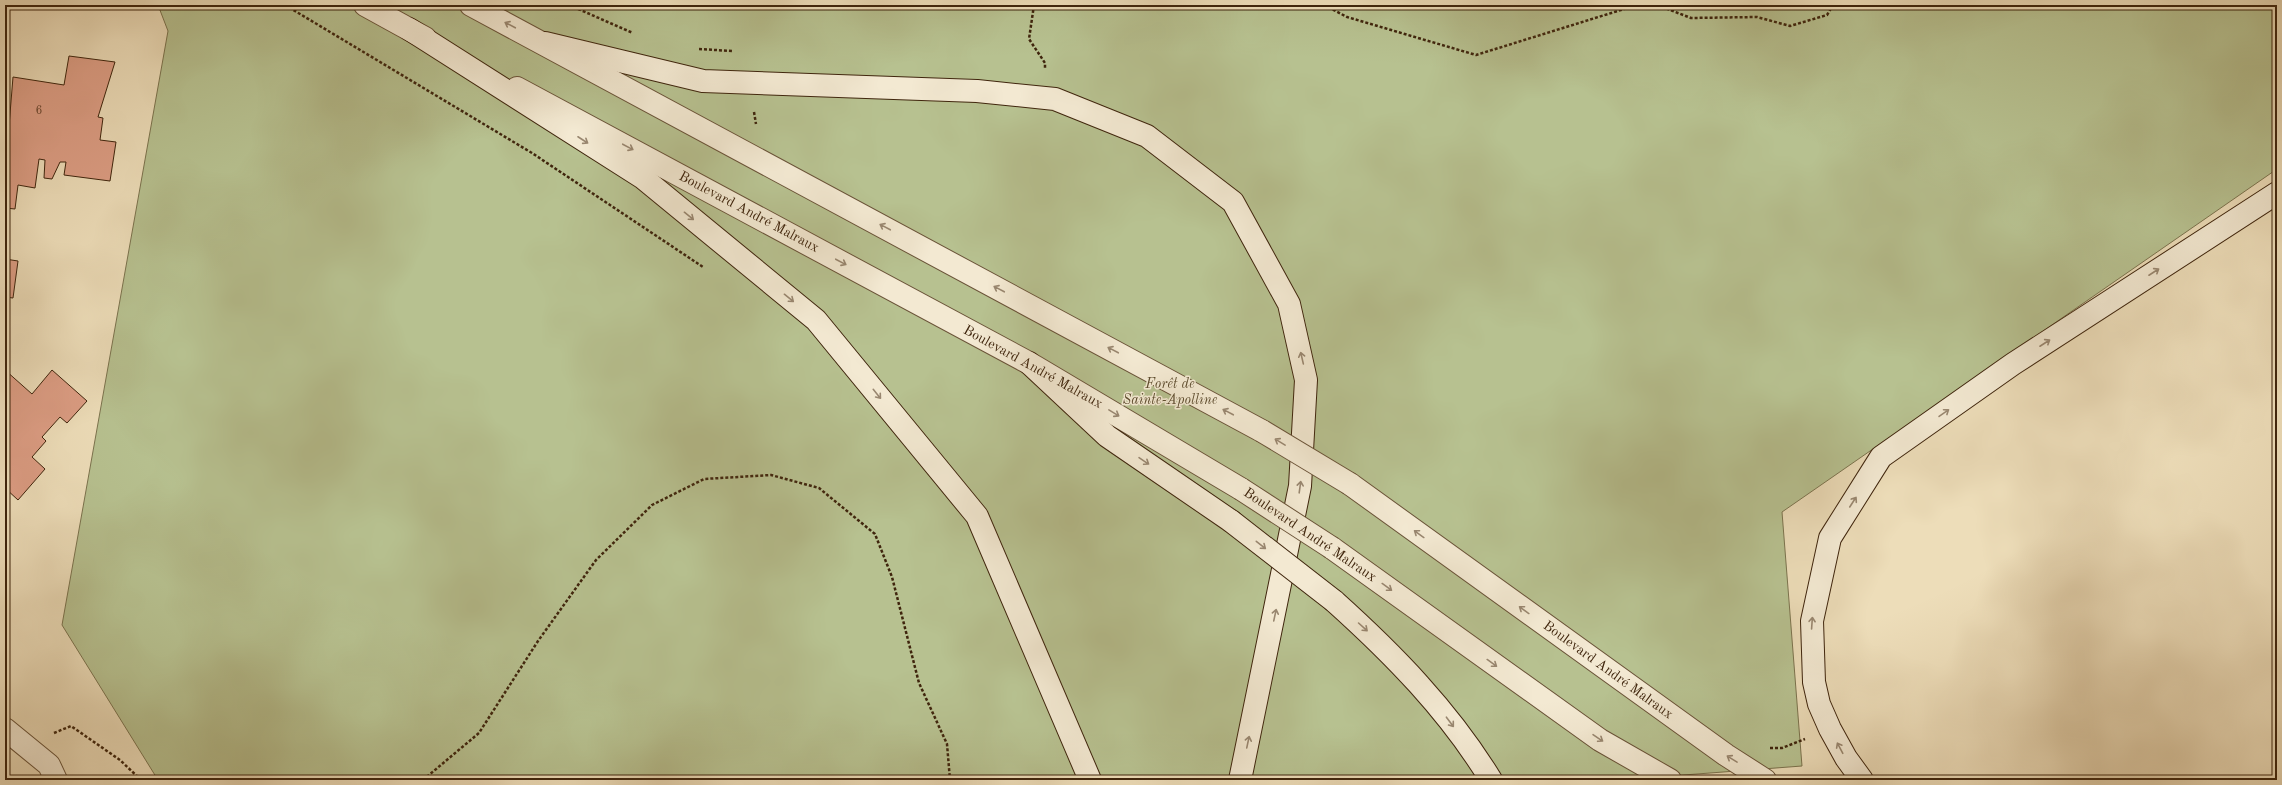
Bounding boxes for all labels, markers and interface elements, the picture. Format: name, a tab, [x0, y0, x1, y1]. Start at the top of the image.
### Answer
one-way arrow	[504, 21, 516, 29]
house number: 6	[36, 105, 43, 117]
one-way arrow	[577, 137, 589, 145]
one-way arrow	[622, 144, 634, 151]
street label: Boulevard André Malraux	[677, 169, 821, 255]
one-way arrow	[683, 212, 694, 220]
one-way arrow	[879, 223, 891, 230]
one-way arrow	[835, 258, 847, 266]
one-way arrow	[2148, 268, 2160, 276]
one-way arrow	[993, 284, 1005, 292]
one-way arrow	[784, 294, 795, 303]
street label: Boulevard André Malraux	[961, 323, 1105, 411]
one-way arrow	[2039, 339, 2050, 347]
one-way arrow	[1108, 346, 1120, 354]
one-way arrow	[1297, 352, 1305, 365]
park label: Forêt de Sainte-Apolline	[1122, 377, 1218, 408]
one-way arrow	[872, 389, 881, 399]
one-way arrow	[1222, 408, 1234, 415]
one-way arrow	[1108, 409, 1120, 417]
one-way arrow	[1938, 409, 1949, 417]
one-way arrow	[1274, 437, 1286, 445]
one-way arrow	[1138, 457, 1149, 465]
one-way arrow	[1296, 481, 1304, 494]
street label: Boulevard André Malraux	[1241, 485, 1379, 585]
one-way arrow	[1849, 496, 1857, 508]
one-way arrow	[1413, 530, 1424, 538]
one-way arrow	[1256, 540, 1267, 549]
one-way arrow	[1381, 583, 1392, 591]
one-way arrow	[1519, 606, 1530, 614]
one-way arrow	[1271, 608, 1279, 621]
one-way arrow	[1808, 617, 1816, 630]
street label: Boulevard André Malraux	[1541, 618, 1675, 722]
one-way arrow	[1357, 622, 1367, 631]
one-way arrow	[1487, 659, 1498, 667]
one-way arrow	[1446, 717, 1455, 728]
one-way arrow	[1592, 734, 1603, 742]
one-way arrow	[1244, 736, 1252, 749]
one-way arrow	[1836, 742, 1843, 754]
one-way arrow	[1726, 755, 1738, 763]

